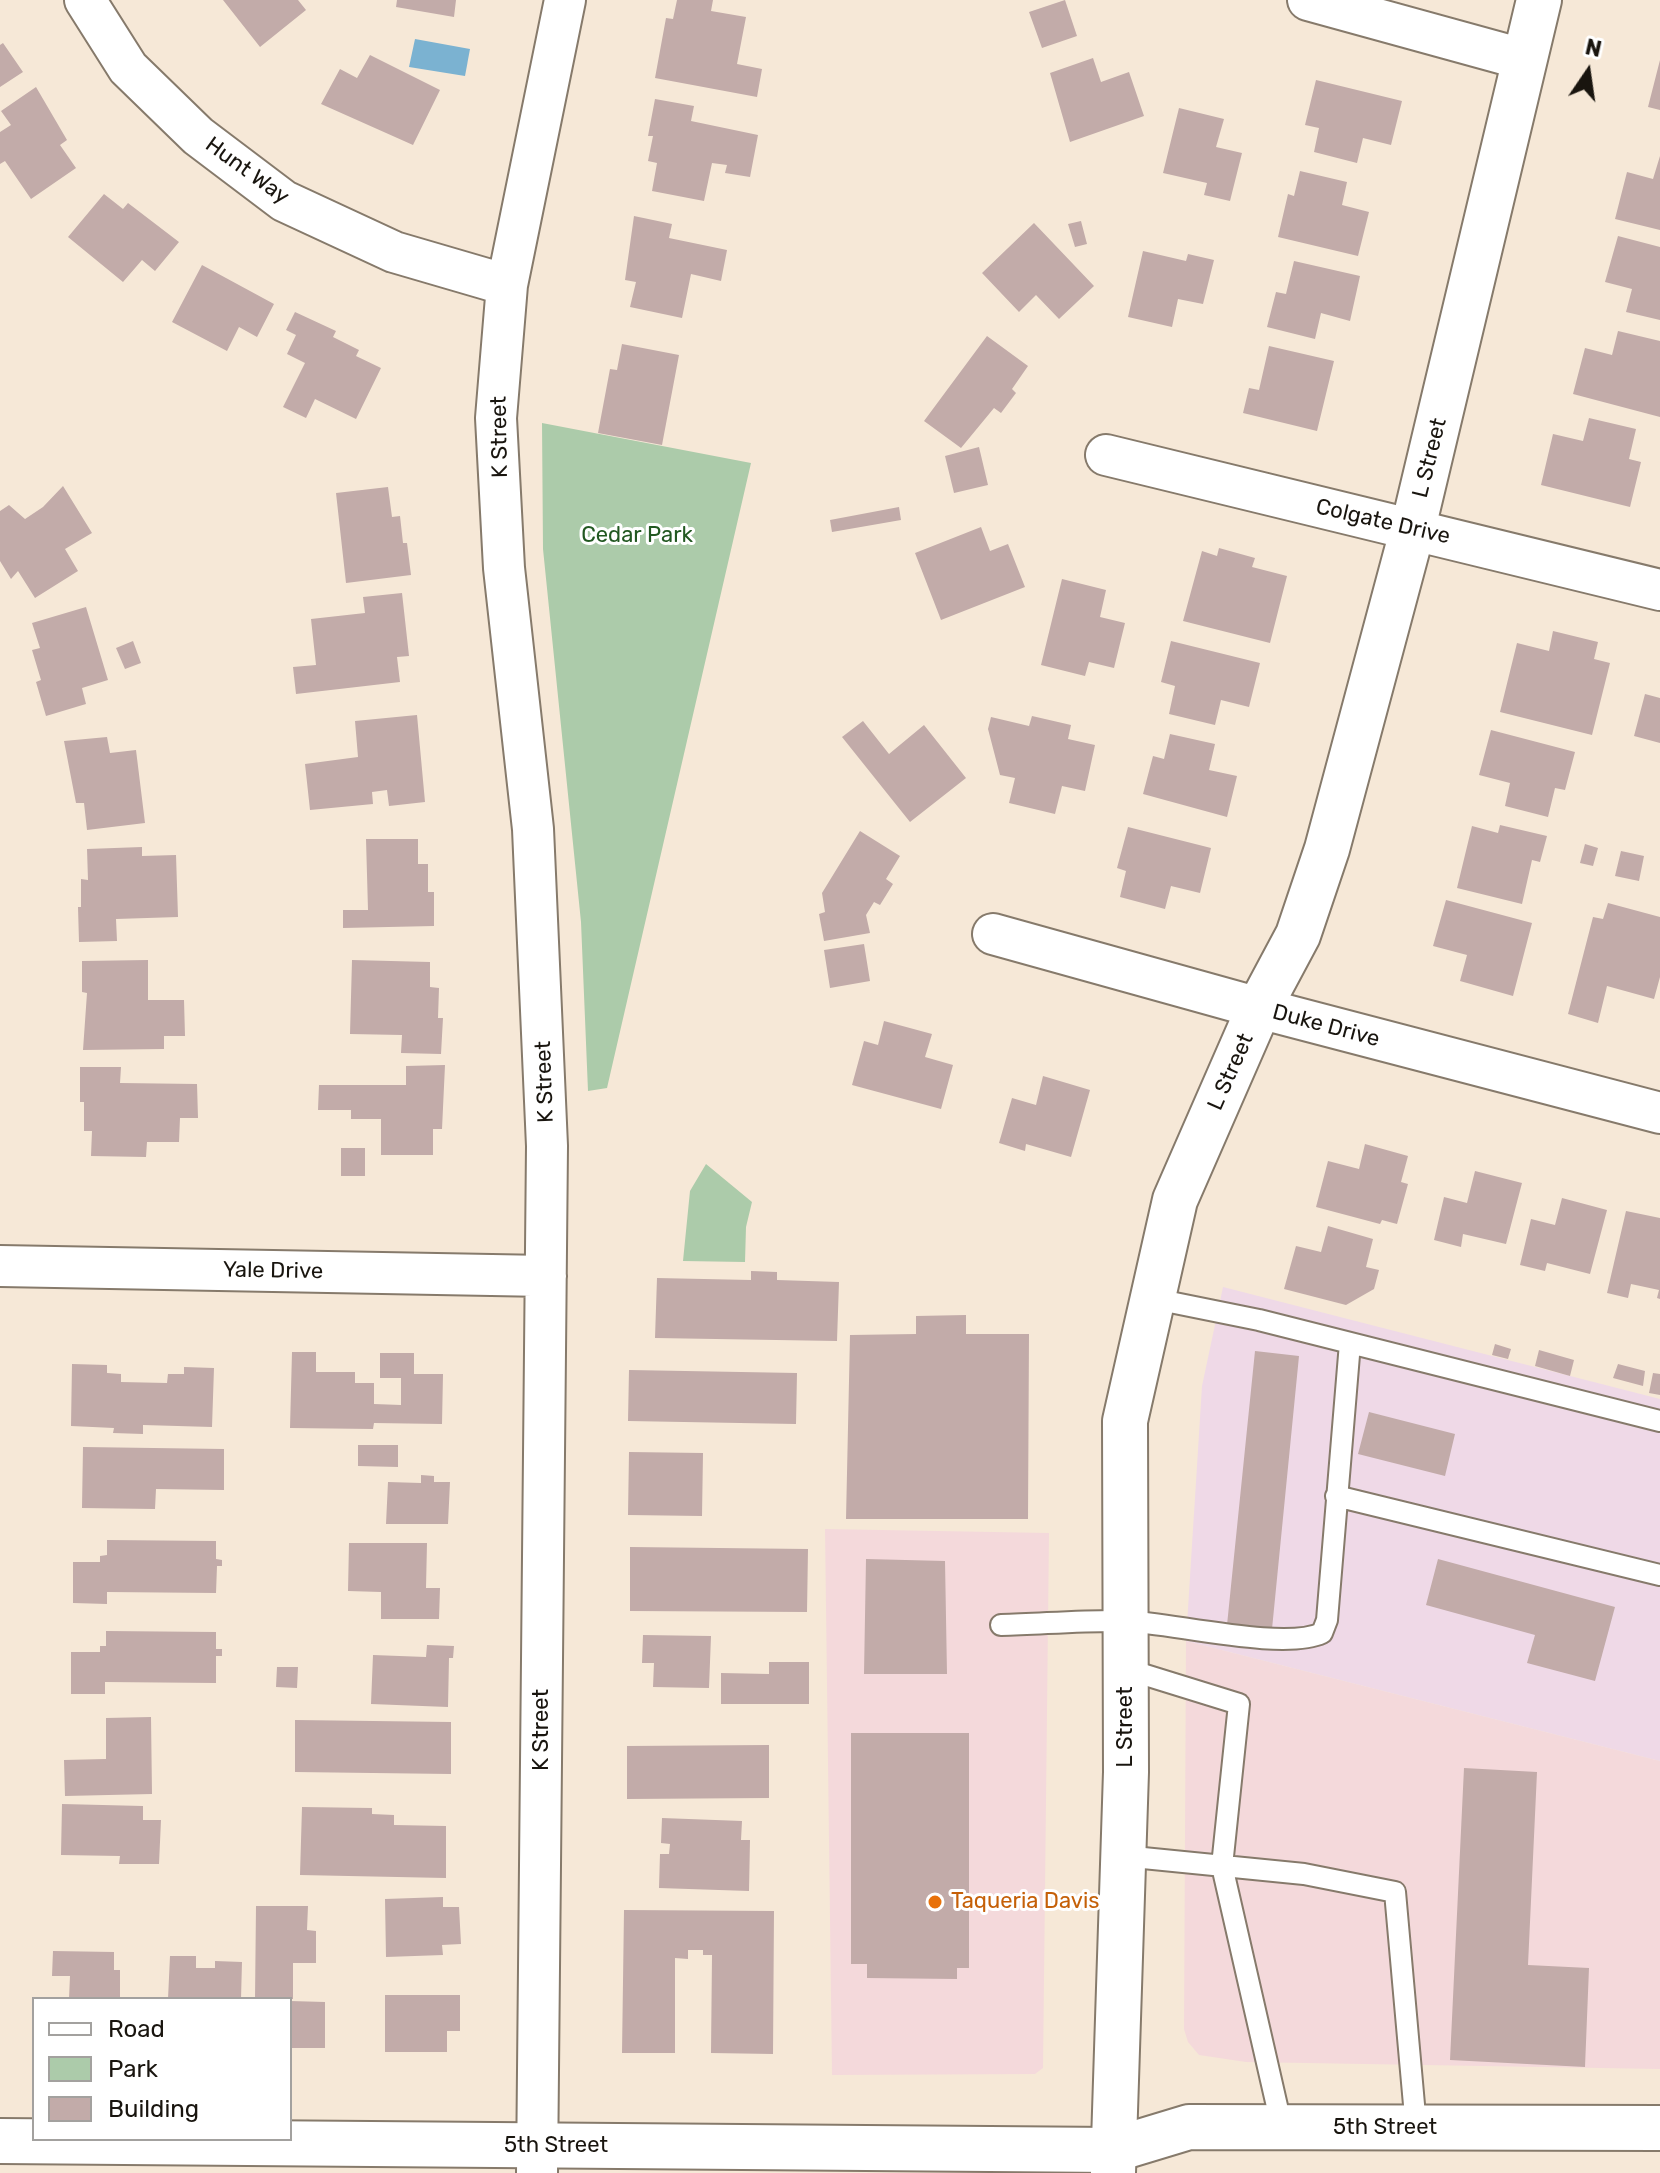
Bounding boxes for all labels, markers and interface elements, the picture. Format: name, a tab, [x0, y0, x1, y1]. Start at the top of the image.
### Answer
north arrow	[1548, 32, 1628, 112]
text: N	[1583, 33, 1604, 63]
street label: Hunt Way	[200, 132, 294, 210]
street label: K Street	[486, 396, 514, 478]
street label: L Street	[1407, 415, 1453, 501]
street label: Colgate Drive	[1313, 494, 1453, 550]
park label: Cedar Park	[581, 523, 693, 549]
street label: Duke Drive	[1270, 999, 1382, 1053]
street label: L Street	[1202, 1029, 1260, 1115]
street label: K Street	[530, 1040, 560, 1124]
street label: Yale Drive	[223, 1257, 323, 1285]
street label: L Street	[1113, 1686, 1139, 1768]
street label: K Street	[529, 1689, 555, 1771]
place label: Taqueria Davis	[951, 1889, 1100, 1915]
marker: Taqueria Davis	[926, 1893, 944, 1911]
legend	[32, 1997, 292, 2141]
text: Road	[108, 2015, 165, 2043]
text: Park	[108, 2055, 158, 2083]
text: Building	[108, 2095, 199, 2123]
street label: 5th Street	[1333, 2115, 1437, 2141]
street label: 5th Street	[504, 2133, 608, 2159]

